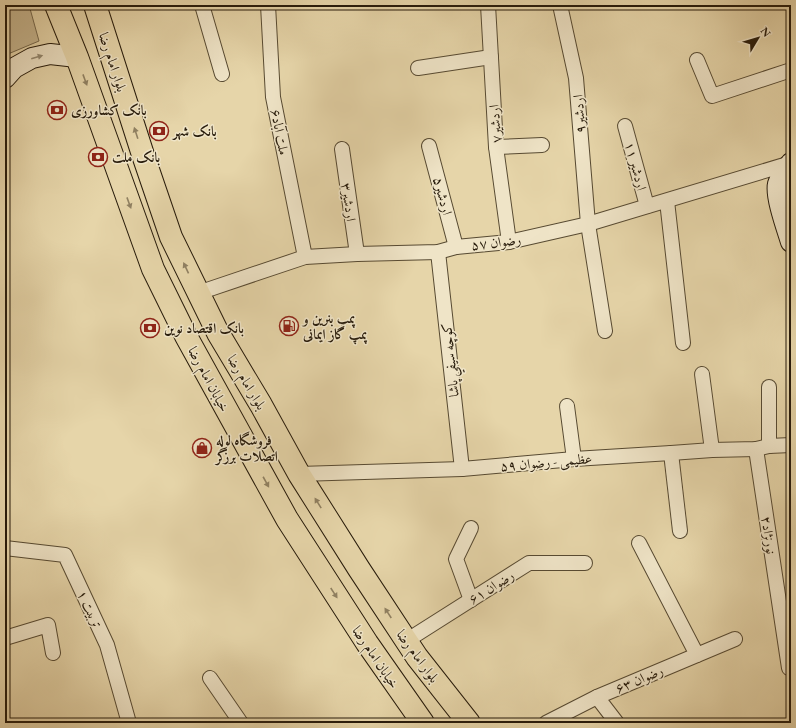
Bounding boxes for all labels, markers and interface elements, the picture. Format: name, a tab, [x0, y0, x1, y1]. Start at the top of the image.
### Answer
north arrow	[738, 18, 778, 58]
text: N	[758, 24, 774, 40]
street label: بلوار امام رضا	[91, 30, 131, 96]
one-way arrow	[31, 54, 43, 60]
one-way arrow	[83, 75, 89, 87]
street label: اردشیر۹	[569, 94, 589, 134]
bank icon: بانک کشاورزی	[46, 99, 68, 121]
place label: بانک کشاورزی	[71, 101, 147, 119]
street label: اردشیر۷	[485, 104, 505, 144]
street label: ملت آباد۶	[267, 107, 293, 157]
bank icon: بانک شهر	[148, 120, 170, 142]
place label: بانک شهر	[171, 122, 217, 141]
one-way arrow	[133, 127, 139, 139]
street label: اردشیر ۱۱	[621, 140, 651, 192]
bank icon: بانک ملت	[87, 146, 109, 168]
place label: بانک ملت	[112, 148, 161, 166]
street label: اردشیر۵	[429, 175, 457, 217]
street label: اردشیر۳	[337, 182, 361, 222]
one-way arrow	[126, 197, 132, 209]
street label: رضوان ۵۷	[470, 230, 522, 254]
one-way arrow	[183, 262, 189, 274]
place label: پمپ بنرین و پمپ گاز ایمانی	[301, 309, 367, 345]
fuel station icon: پمپ بنرین و پمپ گاز ایمانی	[278, 315, 300, 337]
bank icon: بانک اقتصاد نوین	[139, 317, 161, 339]
place label: بانک اقتصاد نوین	[164, 319, 244, 337]
street label: كوچه سيفي پاشا	[437, 322, 468, 398]
street label: خیابان امام رضا	[181, 343, 234, 417]
street label: بلوار امام رضا	[220, 351, 271, 415]
place label: فروشگاه لوله اتصلات برزگر	[214, 431, 278, 466]
shop icon: فروشگاه لوله اتصلات برزگر	[191, 437, 213, 459]
street label: عظیمی - رضوان ۵۹	[499, 449, 593, 476]
one-way arrow	[263, 476, 269, 488]
one-way arrow	[314, 498, 322, 508]
street label: نورنژاد۲	[757, 515, 781, 556]
street label: رضوان ۶۱	[465, 566, 517, 608]
street label: تربیت ۱	[73, 587, 107, 631]
one-way arrow	[330, 588, 338, 598]
one-way arrow	[384, 608, 392, 618]
street label: خیابان امام رضا	[345, 622, 404, 694]
street label: بلوار امام رضا	[389, 626, 444, 689]
street label: رضوان ۶۳	[612, 661, 666, 697]

